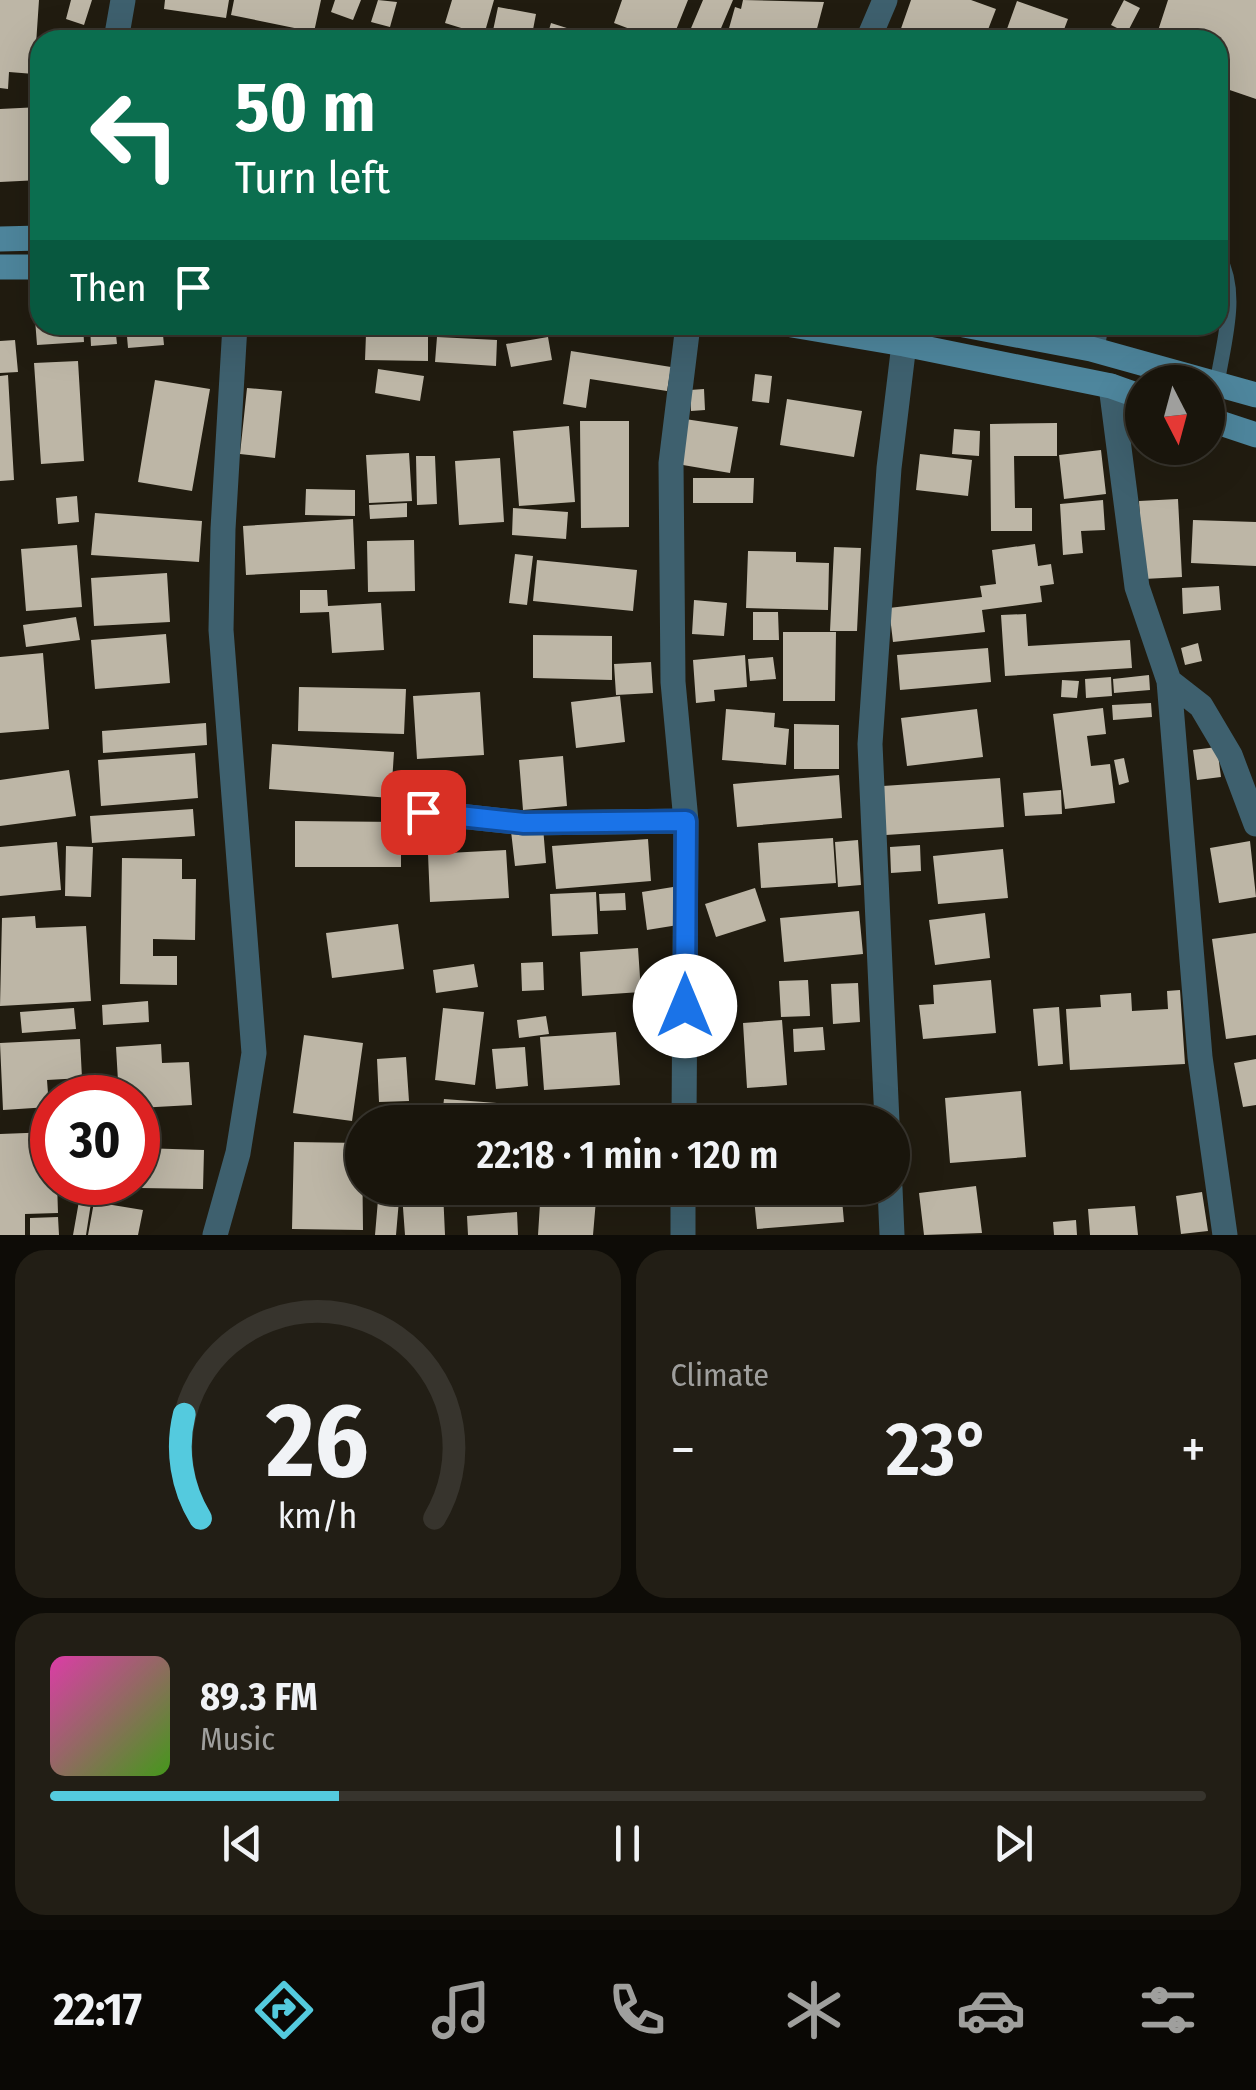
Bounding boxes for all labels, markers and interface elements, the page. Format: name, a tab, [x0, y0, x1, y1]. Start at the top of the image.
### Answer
text: 50 m	[235, 66, 376, 150]
icon: left	[70, 70, 200, 200]
text: Turn left	[235, 151, 390, 205]
icon: arrive	[166, 260, 221, 315]
text: Then	[70, 265, 146, 311]
north arrow	[1125, 365, 1225, 465]
map controls	[1125, 365, 1225, 465]
pin	[381, 770, 466, 855]
icon: arrive	[396, 785, 451, 840]
position arrow	[633, 954, 737, 1058]
speed limit sign: 30	[30, 1075, 160, 1205]
text: 22:18 · 1 min · 120 m	[477, 1132, 778, 1178]
text: Climate	[671, 1356, 769, 1394]
text: 26	[265, 1379, 369, 1504]
text: 23°	[886, 1405, 990, 1495]
text: −	[671, 1417, 695, 1483]
text: +	[1181, 1417, 1206, 1483]
text: km/h	[278, 1495, 358, 1537]
text: 89.3 FM	[200, 1674, 318, 1720]
text: Music	[200, 1720, 275, 1758]
icon: previous	[215, 1816, 270, 1871]
icon: pause	[600, 1816, 655, 1871]
icon: next	[986, 1816, 1041, 1871]
icon: directions	[249, 1975, 319, 2045]
icon: music	[426, 1975, 496, 2045]
icon: phone	[602, 1975, 672, 2045]
icon: climate	[779, 1975, 849, 2045]
icon: car	[956, 1975, 1026, 2045]
icon: filters	[1133, 1975, 1203, 2045]
text: 22:17	[53, 1983, 142, 2037]

